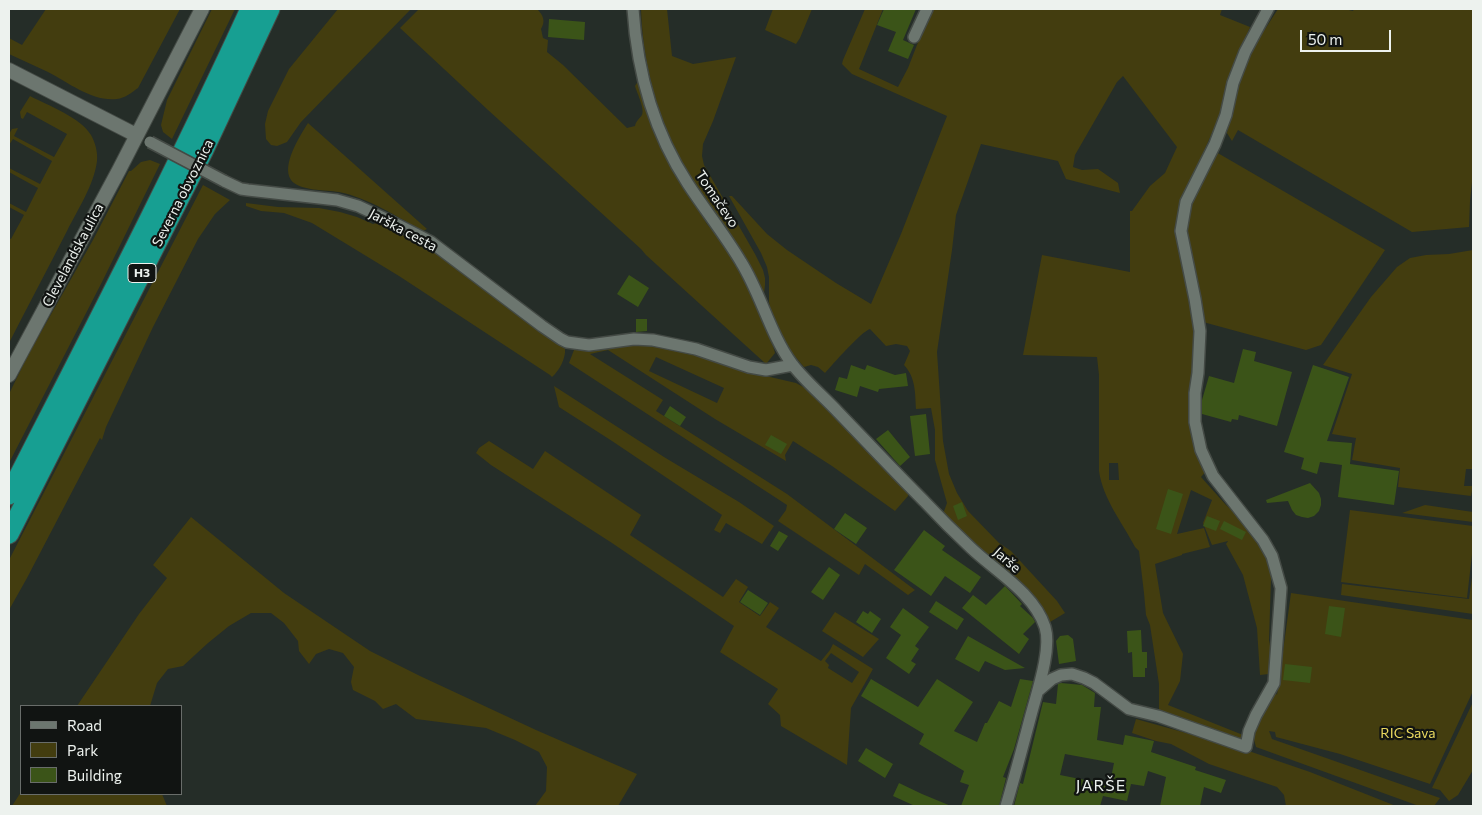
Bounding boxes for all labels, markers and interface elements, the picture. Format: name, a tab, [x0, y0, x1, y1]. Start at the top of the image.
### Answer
scale bar	[1302, 20, 1393, 52]
text: 50 m	[1308, 30, 1342, 48]
street label: Severna obvoznica	[149, 137, 217, 249]
street label: Tomačevo	[692, 167, 742, 231]
street label: Clevelandska ulica	[39, 200, 107, 310]
street label: Jarška cesta	[366, 205, 440, 255]
road number: H3	[128, 264, 156, 282]
street label: Jarše	[990, 544, 1024, 576]
legend	[20, 705, 182, 795]
text: Road	[67, 716, 102, 734]
park label: RIC Sava	[1380, 725, 1436, 741]
text: Park	[67, 741, 98, 759]
text: Building	[67, 766, 122, 784]
district label: JARŠE	[1075, 776, 1127, 796]

